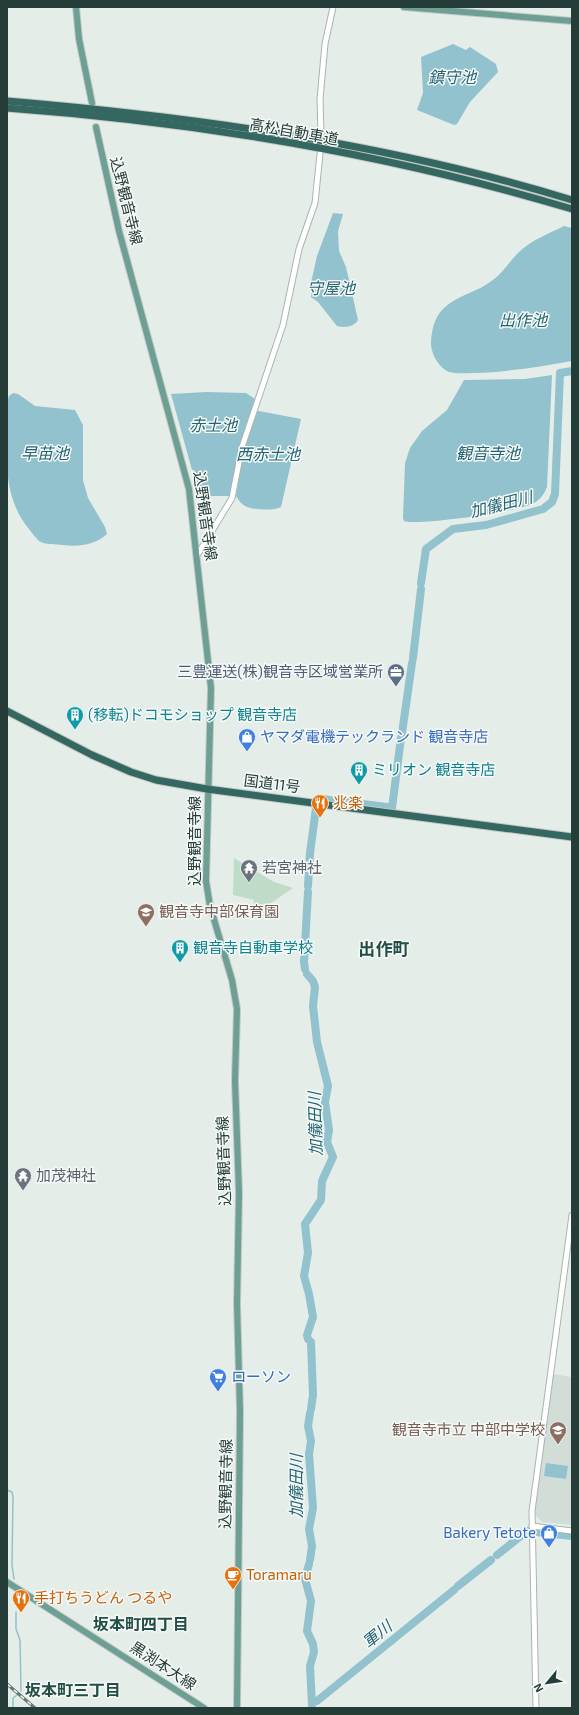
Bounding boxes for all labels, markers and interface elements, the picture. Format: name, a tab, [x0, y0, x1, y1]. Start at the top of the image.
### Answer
water label: 鎮守池	[428, 67, 478, 86]
street label: 高松自動車道	[248, 114, 340, 148]
street label: 込野観音寺線	[107, 155, 147, 247]
water label: 守屋池	[307, 278, 357, 297]
water label: 出作池	[499, 310, 549, 329]
water label: 赤土池	[189, 415, 239, 434]
water label: 早苗池	[21, 443, 71, 462]
water label: 観音寺池	[456, 443, 522, 462]
water label: 西赤土池	[236, 444, 302, 463]
street label: 込野観音寺線	[191, 470, 221, 562]
water label: 加儀田川	[468, 486, 536, 520]
place label: 三豊運送(株)観音寺区域営業所	[177, 662, 383, 680]
office icon: 三豊運送(株)観音寺区域営業所	[386, 662, 406, 687]
building icon: (移転)ドコモショップ 観音寺店	[65, 705, 85, 730]
place label: (移転)ドコモショップ 観音寺店	[88, 705, 297, 723]
shop icon: ヤマダ電機テックランド 観音寺店	[237, 727, 257, 752]
place label: ヤマダ電機テックランド 観音寺店	[260, 727, 488, 745]
building icon: ミリオン 観音寺店	[349, 760, 369, 785]
place label: ミリオン 観音寺店	[372, 760, 495, 778]
street label: 国道11号	[243, 771, 301, 795]
restaurant icon: 兆楽	[310, 793, 330, 818]
place label: 兆楽	[333, 793, 363, 811]
street label: 込野観音寺線	[185, 796, 203, 886]
temple icon: 若宮神社	[239, 858, 259, 883]
place label: 若宮神社	[262, 858, 322, 876]
school or university icon: 観音寺中部保育園	[136, 902, 156, 927]
place label: 観音寺中部保育園	[159, 902, 279, 920]
building icon: 観音寺自動車学校	[170, 938, 190, 963]
place label: 観音寺自動車学校	[193, 938, 313, 956]
district label: 出作町	[359, 938, 410, 958]
water label: 加儀田川	[304, 1090, 325, 1156]
street label: 込野観音寺線	[212, 1116, 234, 1206]
temple icon: 加茂神社	[13, 1166, 33, 1191]
place label: 加茂神社	[36, 1166, 96, 1184]
supermarket icon: ローソン	[208, 1367, 228, 1392]
place label: ローソン	[231, 1367, 291, 1385]
place label: 観音寺市立 中部中学校	[392, 1420, 545, 1438]
school or university icon: 観音寺市立 中部中学校	[548, 1420, 568, 1445]
street label: 込野観音寺線	[215, 1439, 235, 1529]
water label: 加儀田川	[286, 1452, 305, 1518]
place label: Bakery Tetote	[443, 1523, 536, 1541]
shop icon: Bakery Tetote	[539, 1523, 559, 1548]
cafe icon: Toramaru	[223, 1565, 243, 1590]
place label: Toramaru	[246, 1565, 312, 1583]
restaurant icon: 手打ちうどん つるや	[11, 1588, 31, 1613]
place label: 手打ちうどん つるや	[34, 1588, 172, 1606]
district label: 坂本町四丁目	[93, 1614, 189, 1633]
water label: 軍川	[358, 1615, 397, 1651]
street label: 黒渕本大線	[127, 1637, 200, 1693]
north arrow	[527, 1663, 567, 1703]
district label: 坂本町三丁目	[25, 1680, 121, 1699]
text: N	[530, 1681, 545, 1695]

